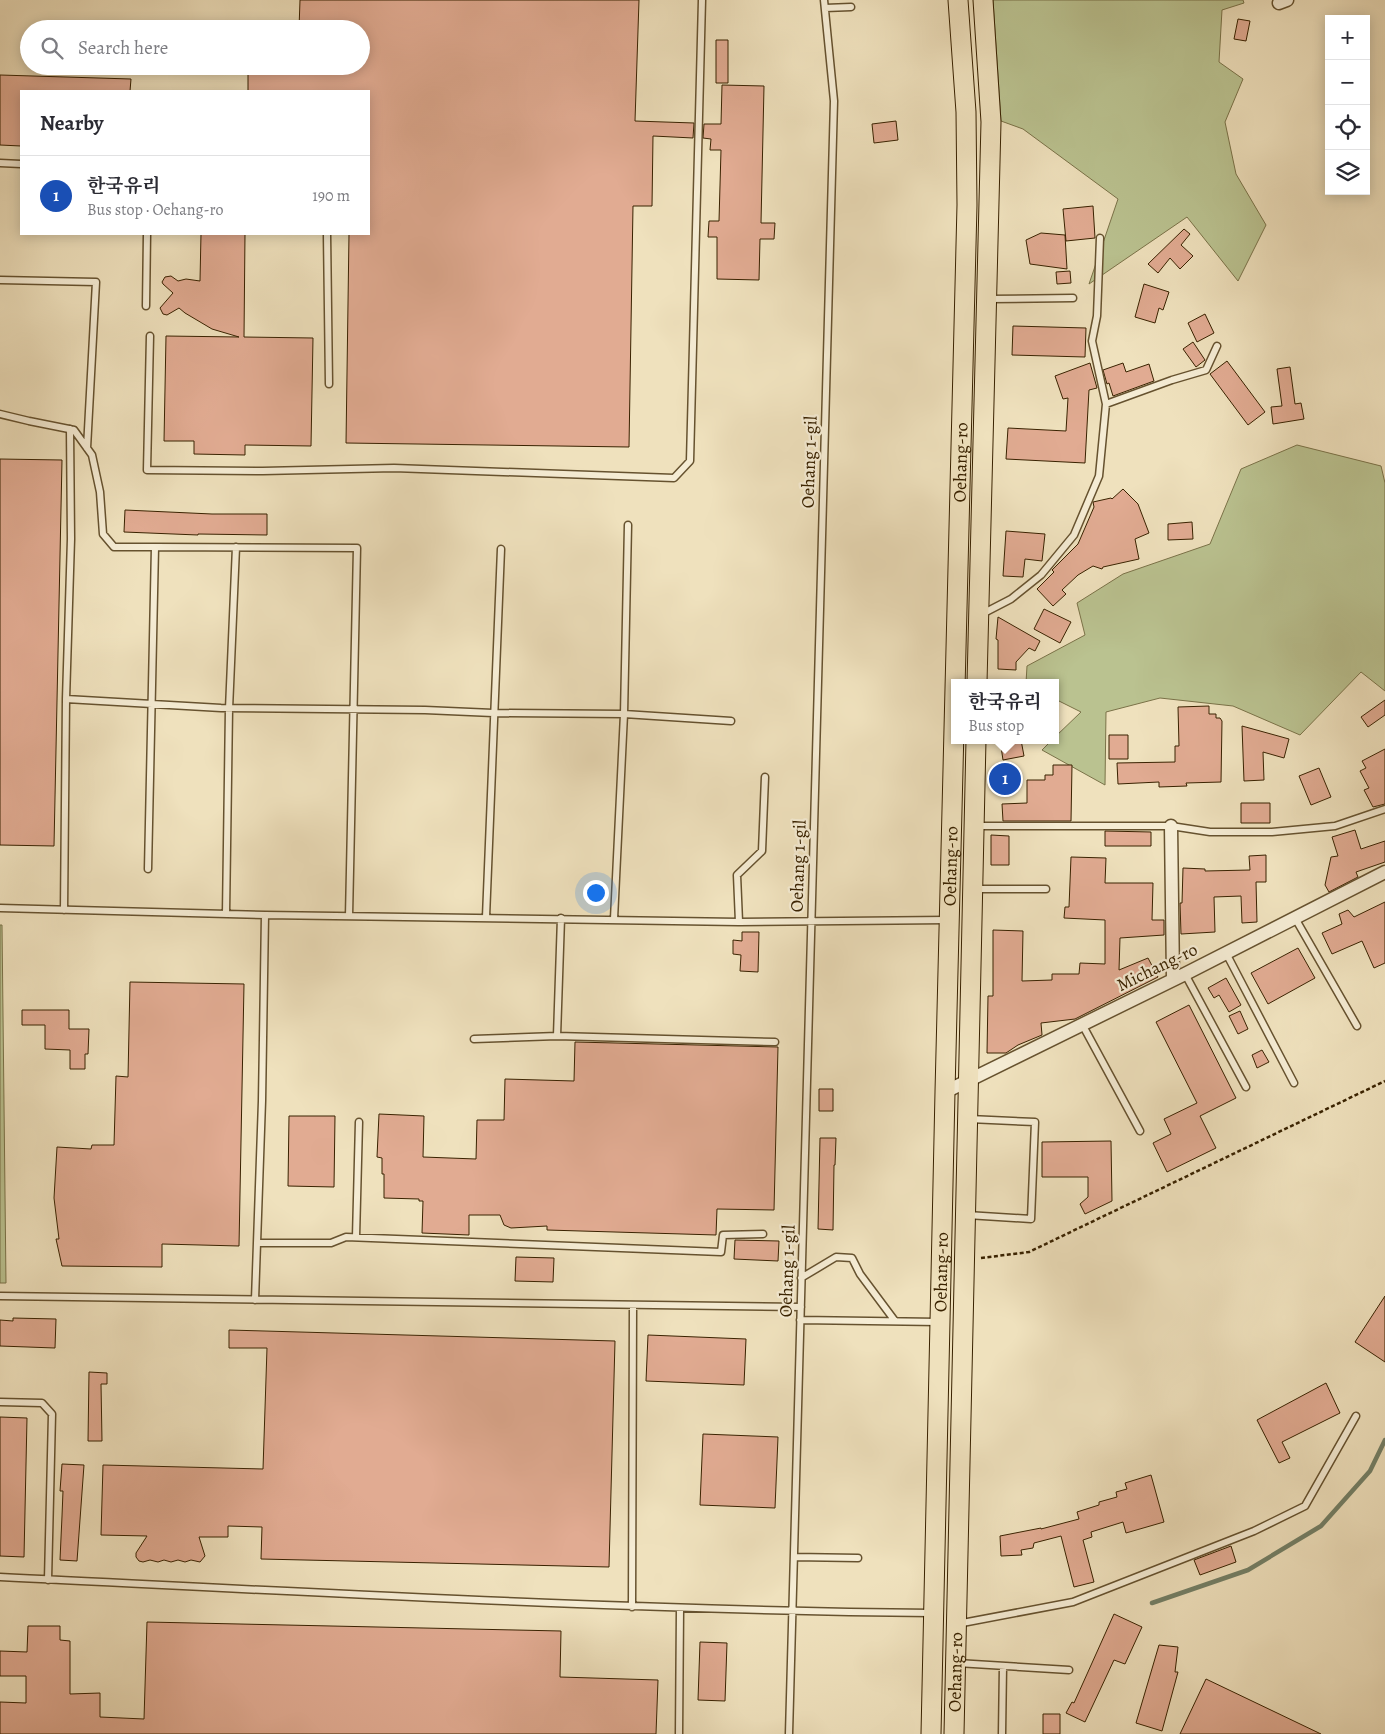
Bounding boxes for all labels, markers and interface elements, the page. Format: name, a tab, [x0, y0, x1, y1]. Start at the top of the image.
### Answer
map controls	[1325, 15, 1370, 195]
button: +	[1325, 15, 1370, 60]
search box	[20, 20, 370, 75]
icon: search	[38, 34, 66, 62]
text: Search here	[78, 35, 168, 61]
button: −	[1325, 60, 1370, 105]
button: locate	[1325, 105, 1370, 150]
text: Nearby	[40, 109, 103, 137]
button: layers	[1325, 150, 1370, 195]
text: 한국유리	[87, 173, 160, 199]
text: 1	[53, 185, 59, 207]
text: 190 m	[312, 185, 350, 207]
text: Bus stop · Oehang-ro	[87, 199, 223, 221]
street label: Oehang 1-gil	[795, 415, 823, 509]
street label: Oehang-ro	[948, 422, 974, 503]
popup	[951, 679, 1059, 744]
text: 한국유리	[968, 689, 1042, 715]
text: Bus stop	[968, 715, 1024, 737]
pin: 1	[989, 760, 1021, 798]
street label: Oehang 1-gil	[784, 819, 812, 913]
street label: Oehang-ro	[938, 826, 964, 907]
your location	[583, 880, 609, 906]
street label: Michang-ro	[1113, 937, 1201, 997]
street label: Oehang 1-gil	[773, 1224, 801, 1318]
street label: Oehang-ro	[928, 1232, 954, 1312]
street label: Oehang-ro	[942, 1632, 968, 1712]

